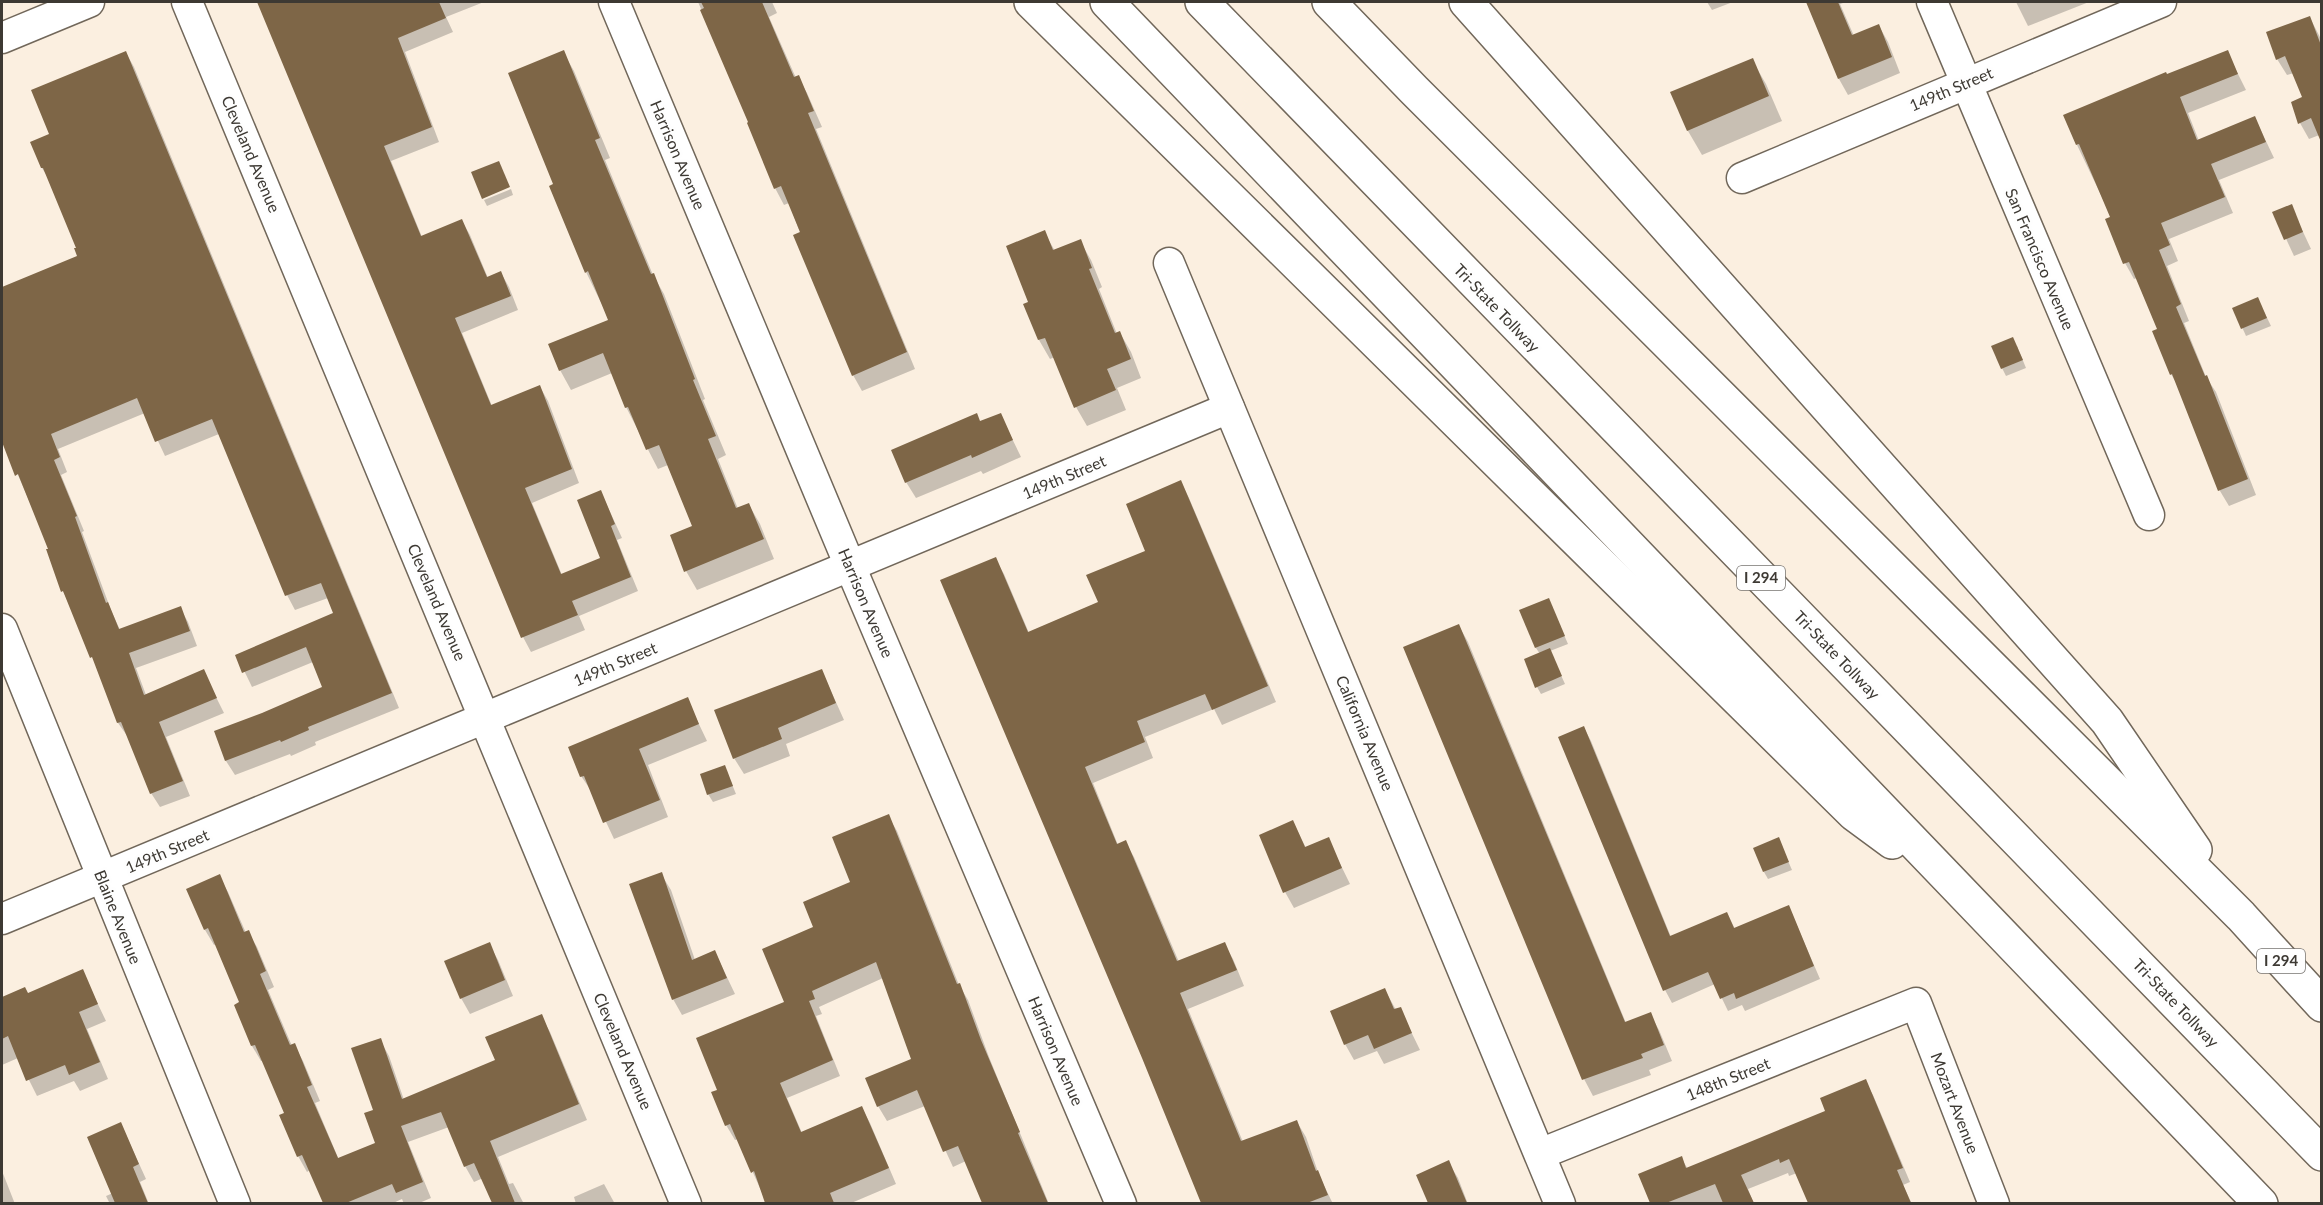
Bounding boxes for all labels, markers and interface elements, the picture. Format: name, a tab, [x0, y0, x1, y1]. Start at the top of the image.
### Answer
street label: 149th Street	[1906, 62, 1996, 115]
street label: Cleveland Avenue	[218, 92, 285, 215]
street label: Harrison Avenue	[647, 97, 710, 212]
street label: San Francisco Avenue	[2002, 185, 2079, 332]
street label: Tri-State Tollway	[1450, 259, 1545, 356]
street label: 149th Street	[1019, 450, 1109, 503]
street label: Cleveland Avenue	[404, 540, 471, 663]
street label: Harrison Avenue	[835, 545, 898, 660]
road number: I 294	[1737, 566, 1785, 590]
street label: Tri-State Tollway	[1790, 606, 1885, 703]
street label: 149th Street	[570, 637, 660, 690]
street label: California Avenue	[1333, 672, 1398, 793]
street label: 149th Street	[122, 824, 212, 877]
street label: Blaine Avenue	[91, 867, 146, 967]
road number: I 294	[2257, 949, 2305, 973]
street label: Tri-State Tollway	[2129, 954, 2224, 1051]
street label: Cleveland Avenue	[590, 989, 657, 1112]
street label: Harrison Avenue	[1025, 993, 1088, 1108]
street label: Mozart Avenue	[1927, 1050, 1983, 1156]
street label: 148th Street	[1683, 1053, 1773, 1104]

